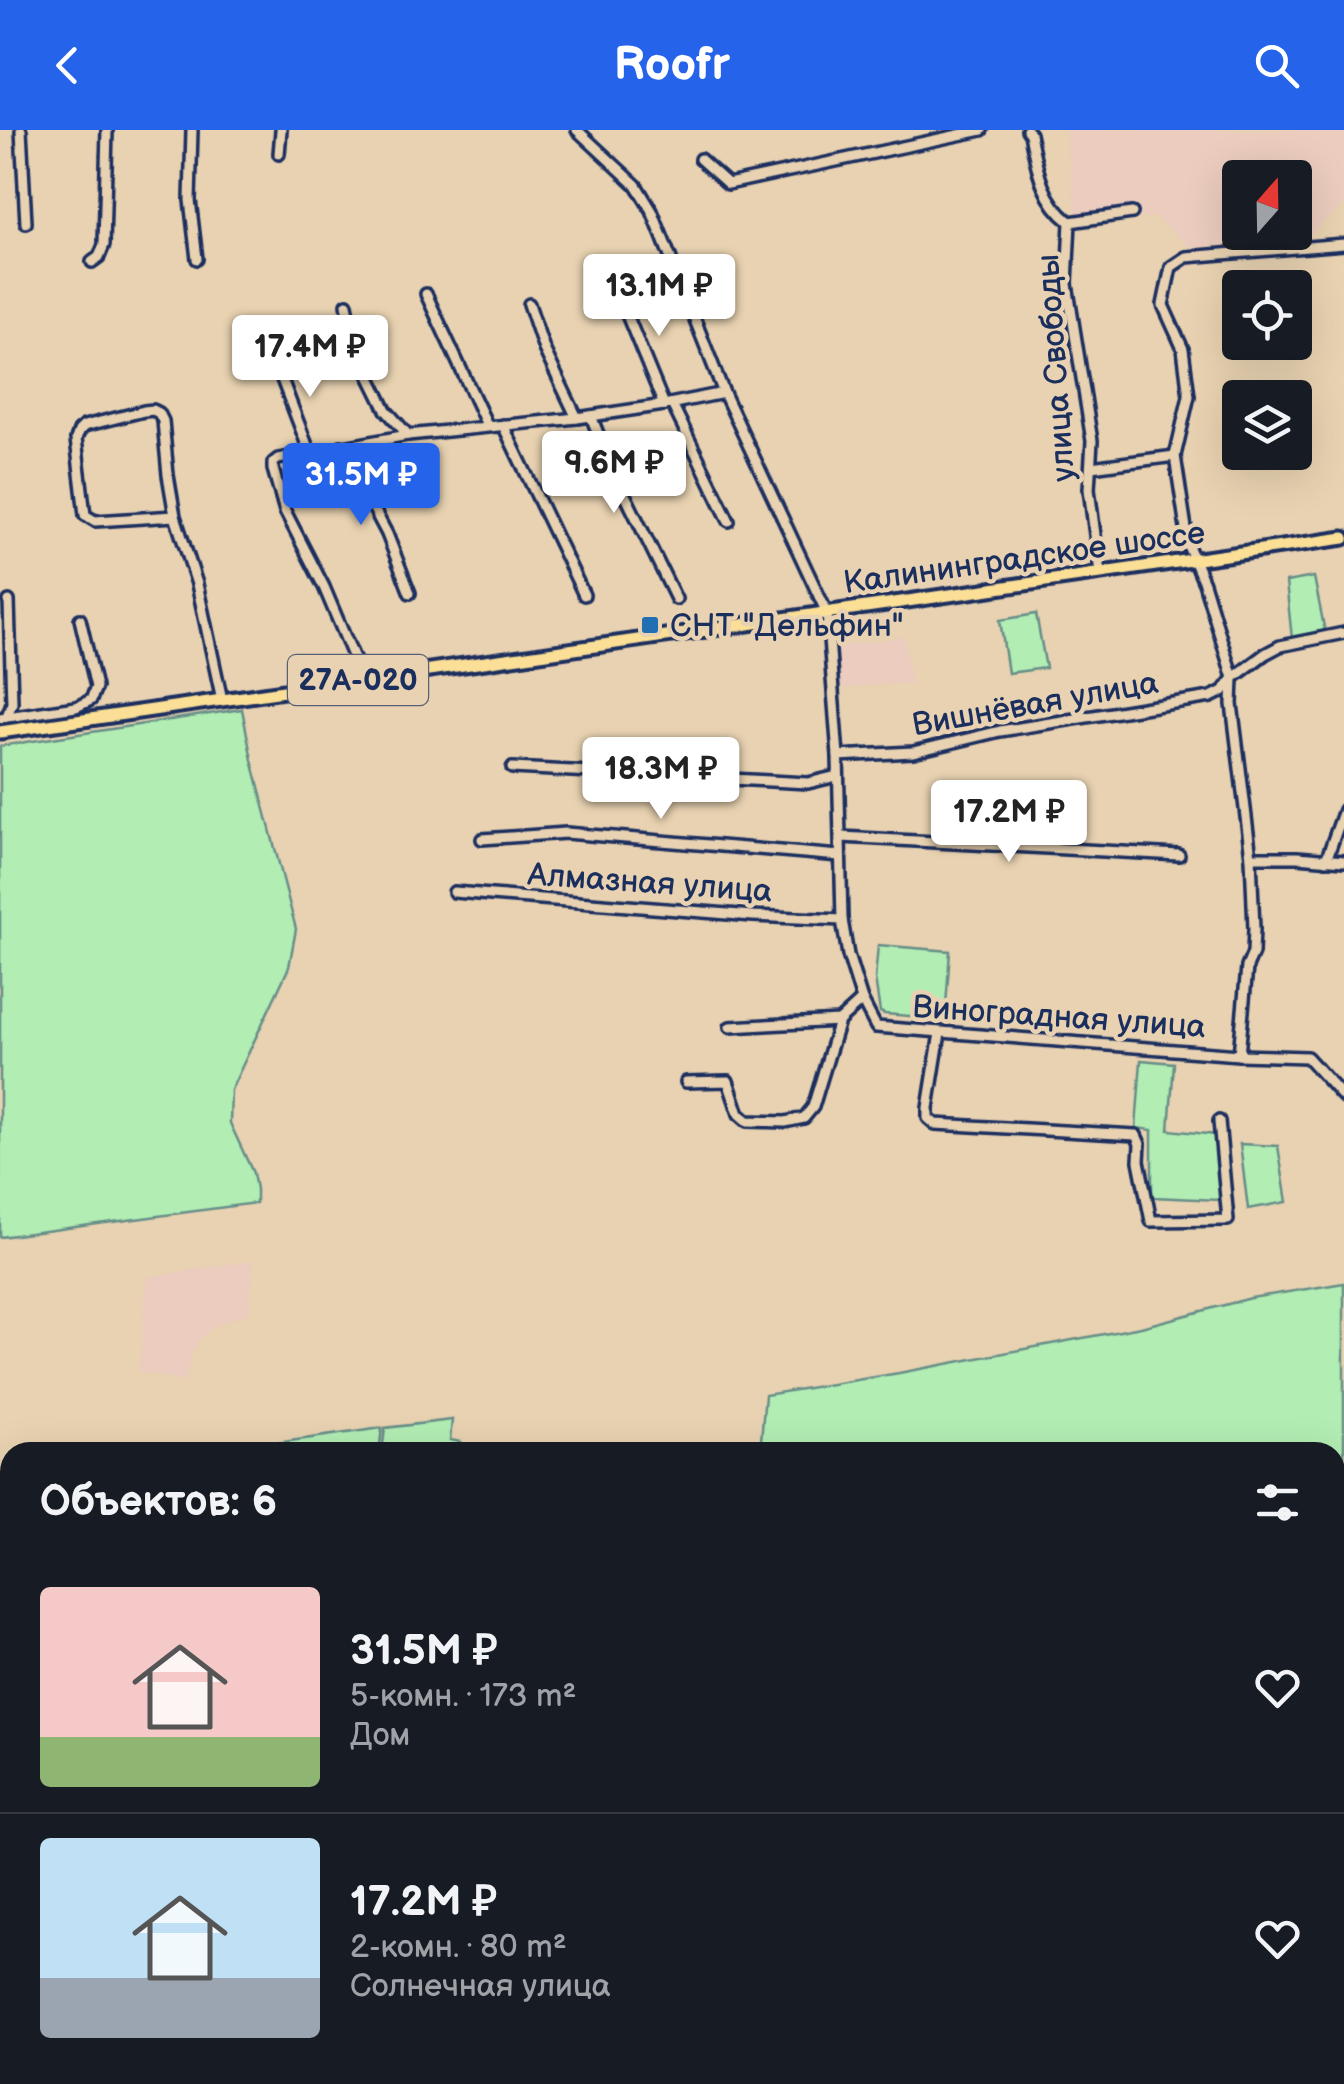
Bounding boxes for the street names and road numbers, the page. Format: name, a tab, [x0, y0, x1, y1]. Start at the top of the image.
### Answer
street label: улица Свободы	[1029, 253, 1084, 483]
street label: Калининградское шоссе	[841, 514, 1207, 603]
road number: 27А-020	[288, 655, 428, 705]
street label: Вишнёвая улица	[909, 664, 1161, 745]
street label: Алмазная улица	[525, 855, 774, 911]
street label: Виноградная улица	[911, 988, 1207, 1047]

